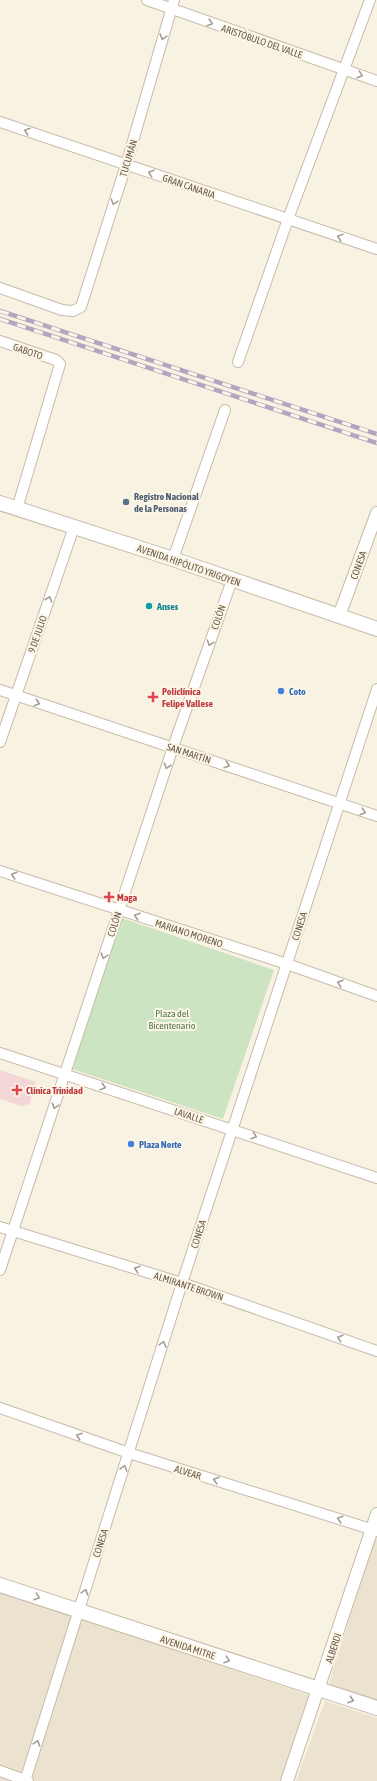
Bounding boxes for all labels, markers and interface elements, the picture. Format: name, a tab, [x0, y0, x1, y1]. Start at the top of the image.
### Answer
one-way arrow	[207, 18, 214, 27]
street label: ARISTÓBULO DEL VALLE	[220, 22, 304, 61]
one-way arrow	[159, 34, 168, 41]
one-way arrow	[356, 70, 363, 79]
one-way arrow	[24, 128, 31, 136]
street label: TUCUMÁN	[118, 138, 139, 178]
one-way arrow	[147, 169, 154, 178]
street label: GRAN CANARIA	[161, 172, 217, 201]
one-way arrow	[110, 199, 119, 206]
one-way arrow	[337, 233, 344, 242]
street label: GABOTO	[12, 341, 44, 362]
place label: Registro Nacional de la Personas	[134, 491, 199, 514]
marker: Registro Nacional de la Personas	[121, 497, 131, 507]
street label: AVENIDA HIPÓLITO YRIGOYEN	[136, 543, 242, 588]
street label: CONESA	[348, 549, 369, 581]
one-way arrow	[44, 596, 53, 603]
marker: Anses	[144, 601, 154, 611]
place label: Anses	[156, 601, 179, 612]
street label: COLÓN	[209, 603, 228, 631]
street label: 9 DE JULIO	[26, 614, 49, 654]
one-way arrow	[206, 639, 214, 646]
place label: Policlínica Felipe Vallese	[162, 686, 213, 709]
marker: Coto	[276, 686, 286, 696]
place label: Coto	[289, 686, 306, 697]
marker: Policlínica Felipe Vallese	[147, 691, 159, 703]
one-way arrow	[33, 698, 40, 706]
street label: SAN MARTÍN	[165, 741, 212, 766]
one-way arrow	[223, 760, 230, 769]
one-way arrow	[163, 762, 172, 769]
one-way arrow	[360, 807, 367, 815]
one-way arrow	[10, 871, 17, 880]
marker: Maga	[104, 892, 114, 902]
place label: Maga	[117, 892, 137, 903]
street label: COLÓN	[105, 910, 124, 938]
street label: CONESA	[290, 910, 309, 942]
one-way arrow	[134, 912, 141, 921]
street label: MARIANO MORENO	[154, 917, 224, 950]
one-way arrow	[100, 952, 109, 959]
one-way arrow	[337, 980, 344, 988]
park label: Plaza del Bicentenario	[149, 1008, 196, 1031]
one-way arrow	[100, 1082, 107, 1091]
marker: Clínica Trinidad	[11, 1084, 23, 1096]
place label: Clínica Trinidad	[26, 1085, 83, 1096]
one-way arrow	[51, 1102, 60, 1109]
street label: LAVALLE	[173, 1106, 206, 1126]
one-way arrow	[250, 1131, 257, 1140]
marker: Plaza Norte	[126, 1139, 136, 1149]
place label: Plaza Norte	[139, 1139, 182, 1150]
street label: CONESA	[189, 1218, 208, 1250]
one-way arrow	[134, 1265, 141, 1274]
street label: ALMIRANTE BROWN	[153, 1270, 225, 1303]
one-way arrow	[337, 1334, 344, 1342]
one-way arrow	[158, 1341, 167, 1348]
one-way arrow	[75, 1432, 82, 1440]
street label: ALVEAR	[173, 1463, 203, 1482]
one-way arrow	[119, 1465, 128, 1472]
one-way arrow	[212, 1477, 219, 1485]
one-way arrow	[336, 1515, 343, 1524]
street label: CONESA	[91, 1527, 110, 1559]
one-way arrow	[80, 1589, 88, 1596]
one-way arrow	[33, 1592, 40, 1601]
street label: ALBERDI	[323, 1632, 343, 1665]
street label: AVENIDA MITRE	[159, 1633, 217, 1662]
one-way arrow	[223, 1655, 230, 1663]
one-way arrow	[347, 1695, 354, 1704]
one-way arrow	[32, 1739, 41, 1746]

